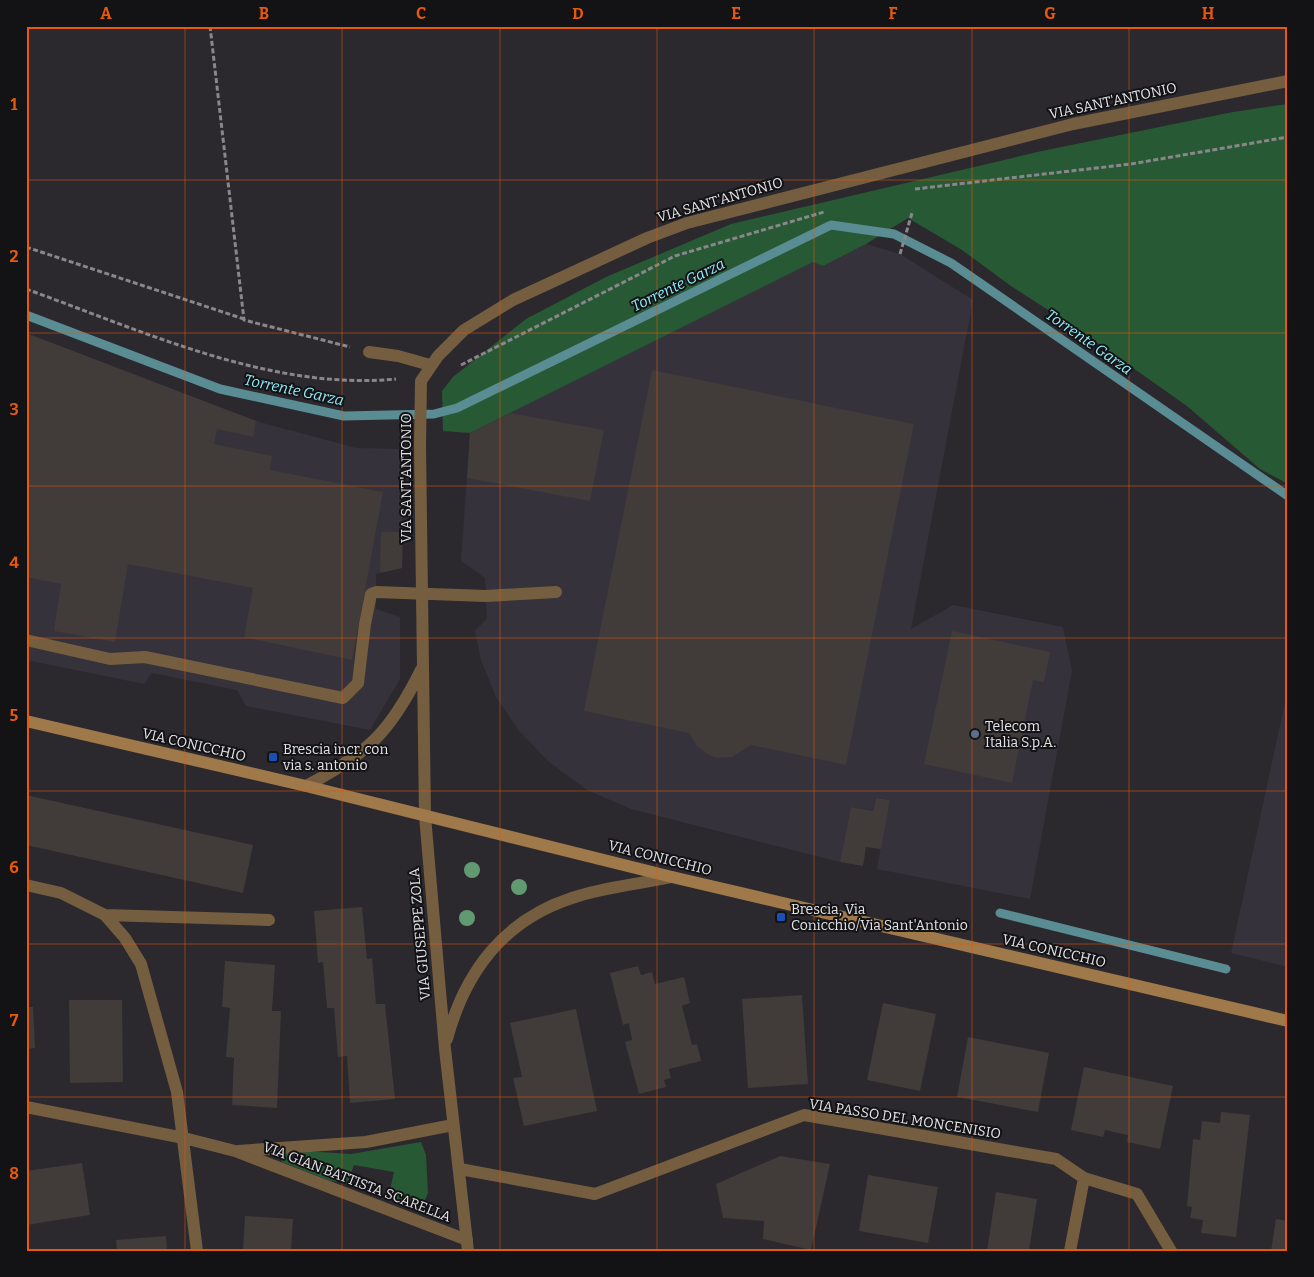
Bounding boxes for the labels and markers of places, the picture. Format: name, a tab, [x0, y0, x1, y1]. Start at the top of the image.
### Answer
place label: Telecom Italia S.p.A.	[985, 718, 1056, 751]
marker: Telecom Italia S.p.A.	[969, 728, 981, 740]
place label: Brescia incr. con via s. antonio	[282, 741, 388, 774]
marker: Brescia incr. con via s. antonio	[267, 751, 279, 763]
place label: Brescia, Via Conicchio/Via Sant'Antonio	[791, 901, 968, 934]
marker: Brescia, Via Conicchio/Via Sant'Antonio	[775, 911, 787, 923]

